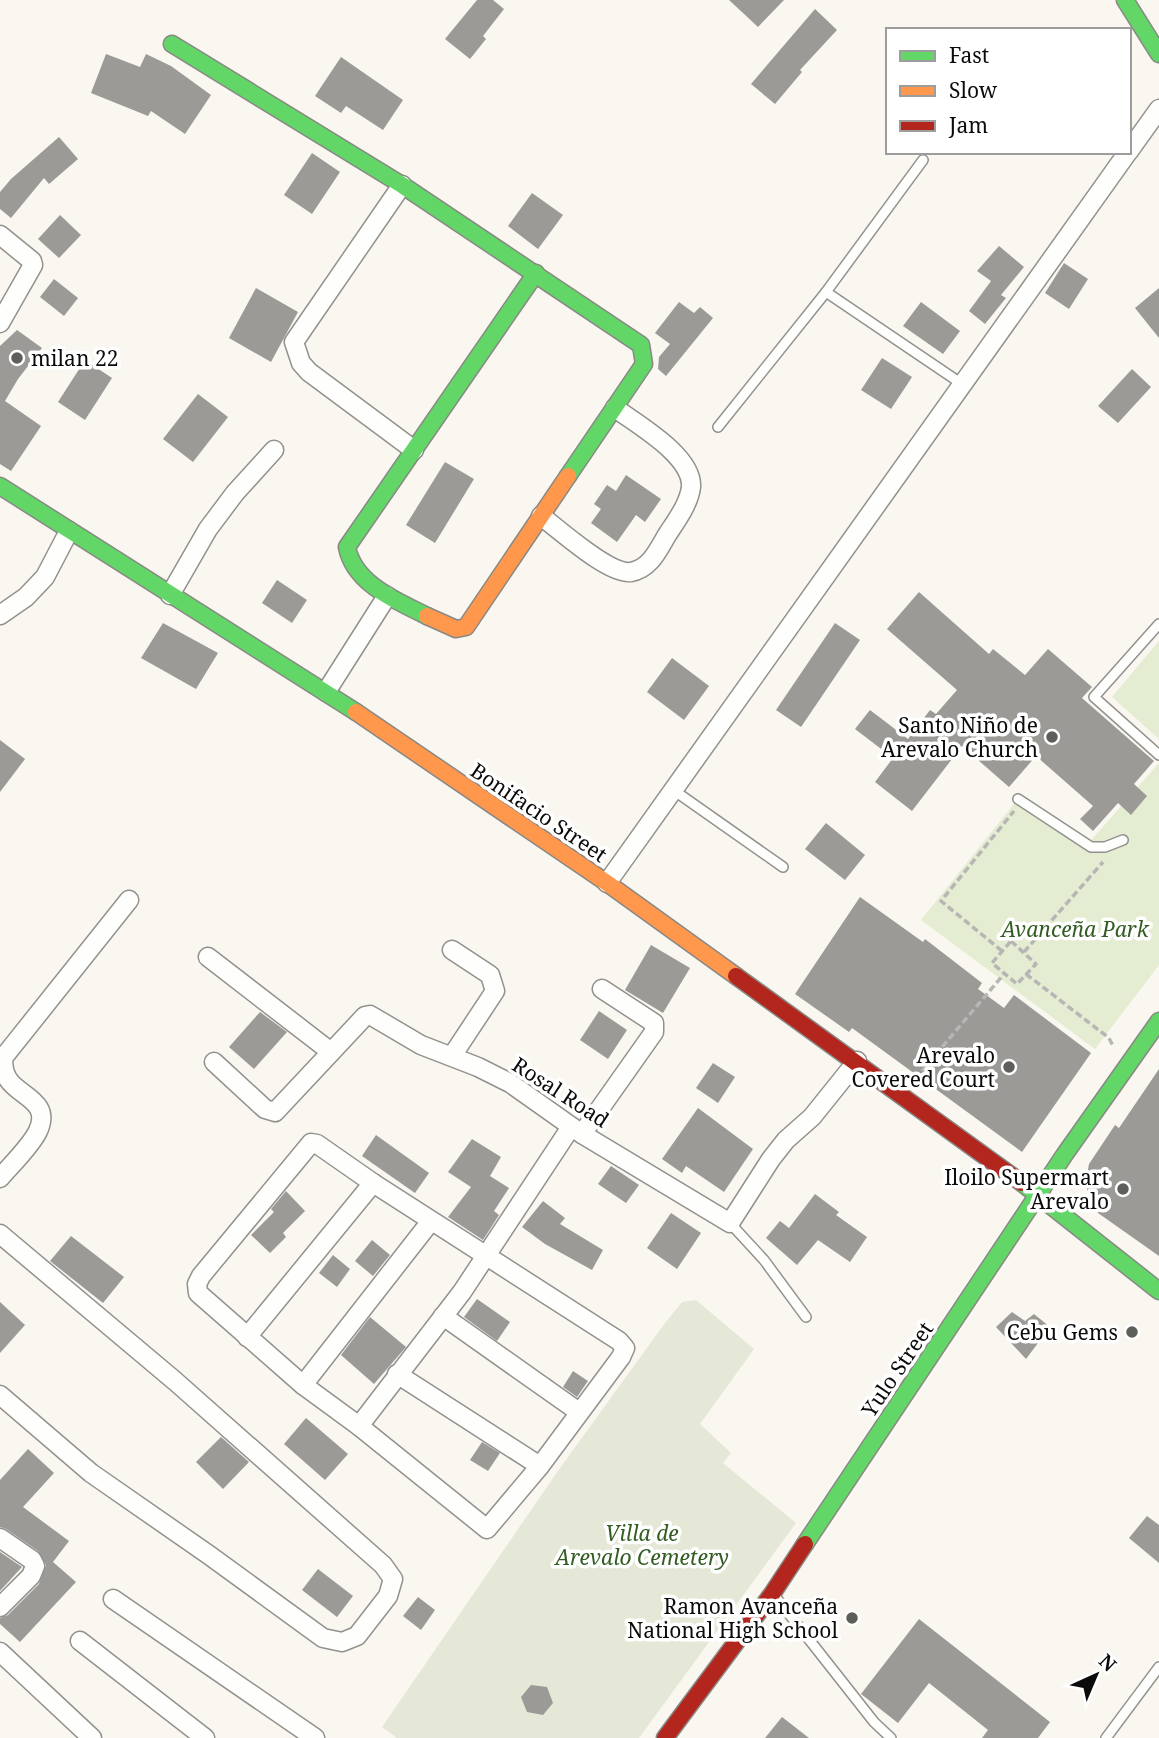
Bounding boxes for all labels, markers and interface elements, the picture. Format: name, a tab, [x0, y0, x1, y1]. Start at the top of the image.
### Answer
legend	[886, 28, 1131, 154]
text: Fast	[949, 41, 989, 69]
text: Slow	[949, 76, 998, 104]
text: Jam	[948, 111, 988, 139]
place label: milan 22	[31, 344, 118, 372]
marker: milan 22	[9, 350, 25, 366]
place label: Santo Niño de Arevalo Church	[881, 711, 1038, 763]
marker: Santo Niño de Arevalo Church	[1044, 729, 1060, 745]
street label: Bonifacio Street	[465, 756, 613, 868]
park label: Avanceña Park	[999, 915, 1150, 943]
place label: Arevalo Covered Court	[851, 1041, 995, 1093]
street label: Rosal Road	[507, 1050, 615, 1134]
marker: Arevalo Covered Court	[1001, 1059, 1017, 1075]
place label: Iloilo Supermart Arevalo	[944, 1163, 1109, 1215]
marker: Iloilo Supermart Arevalo	[1115, 1181, 1131, 1197]
street label: Yulo Street	[854, 1316, 939, 1423]
place label: Cebu Gems	[1007, 1318, 1118, 1346]
marker: Cebu Gems	[1124, 1324, 1140, 1340]
park label: Villa de Arevalo Cemetery	[553, 1519, 729, 1571]
place label: Ramon Avanceña National High School	[627, 1592, 838, 1644]
marker: Ramon Avanceña National High School	[844, 1610, 860, 1626]
north arrow	[1061, 1640, 1131, 1710]
text: N	[1093, 1648, 1122, 1677]

